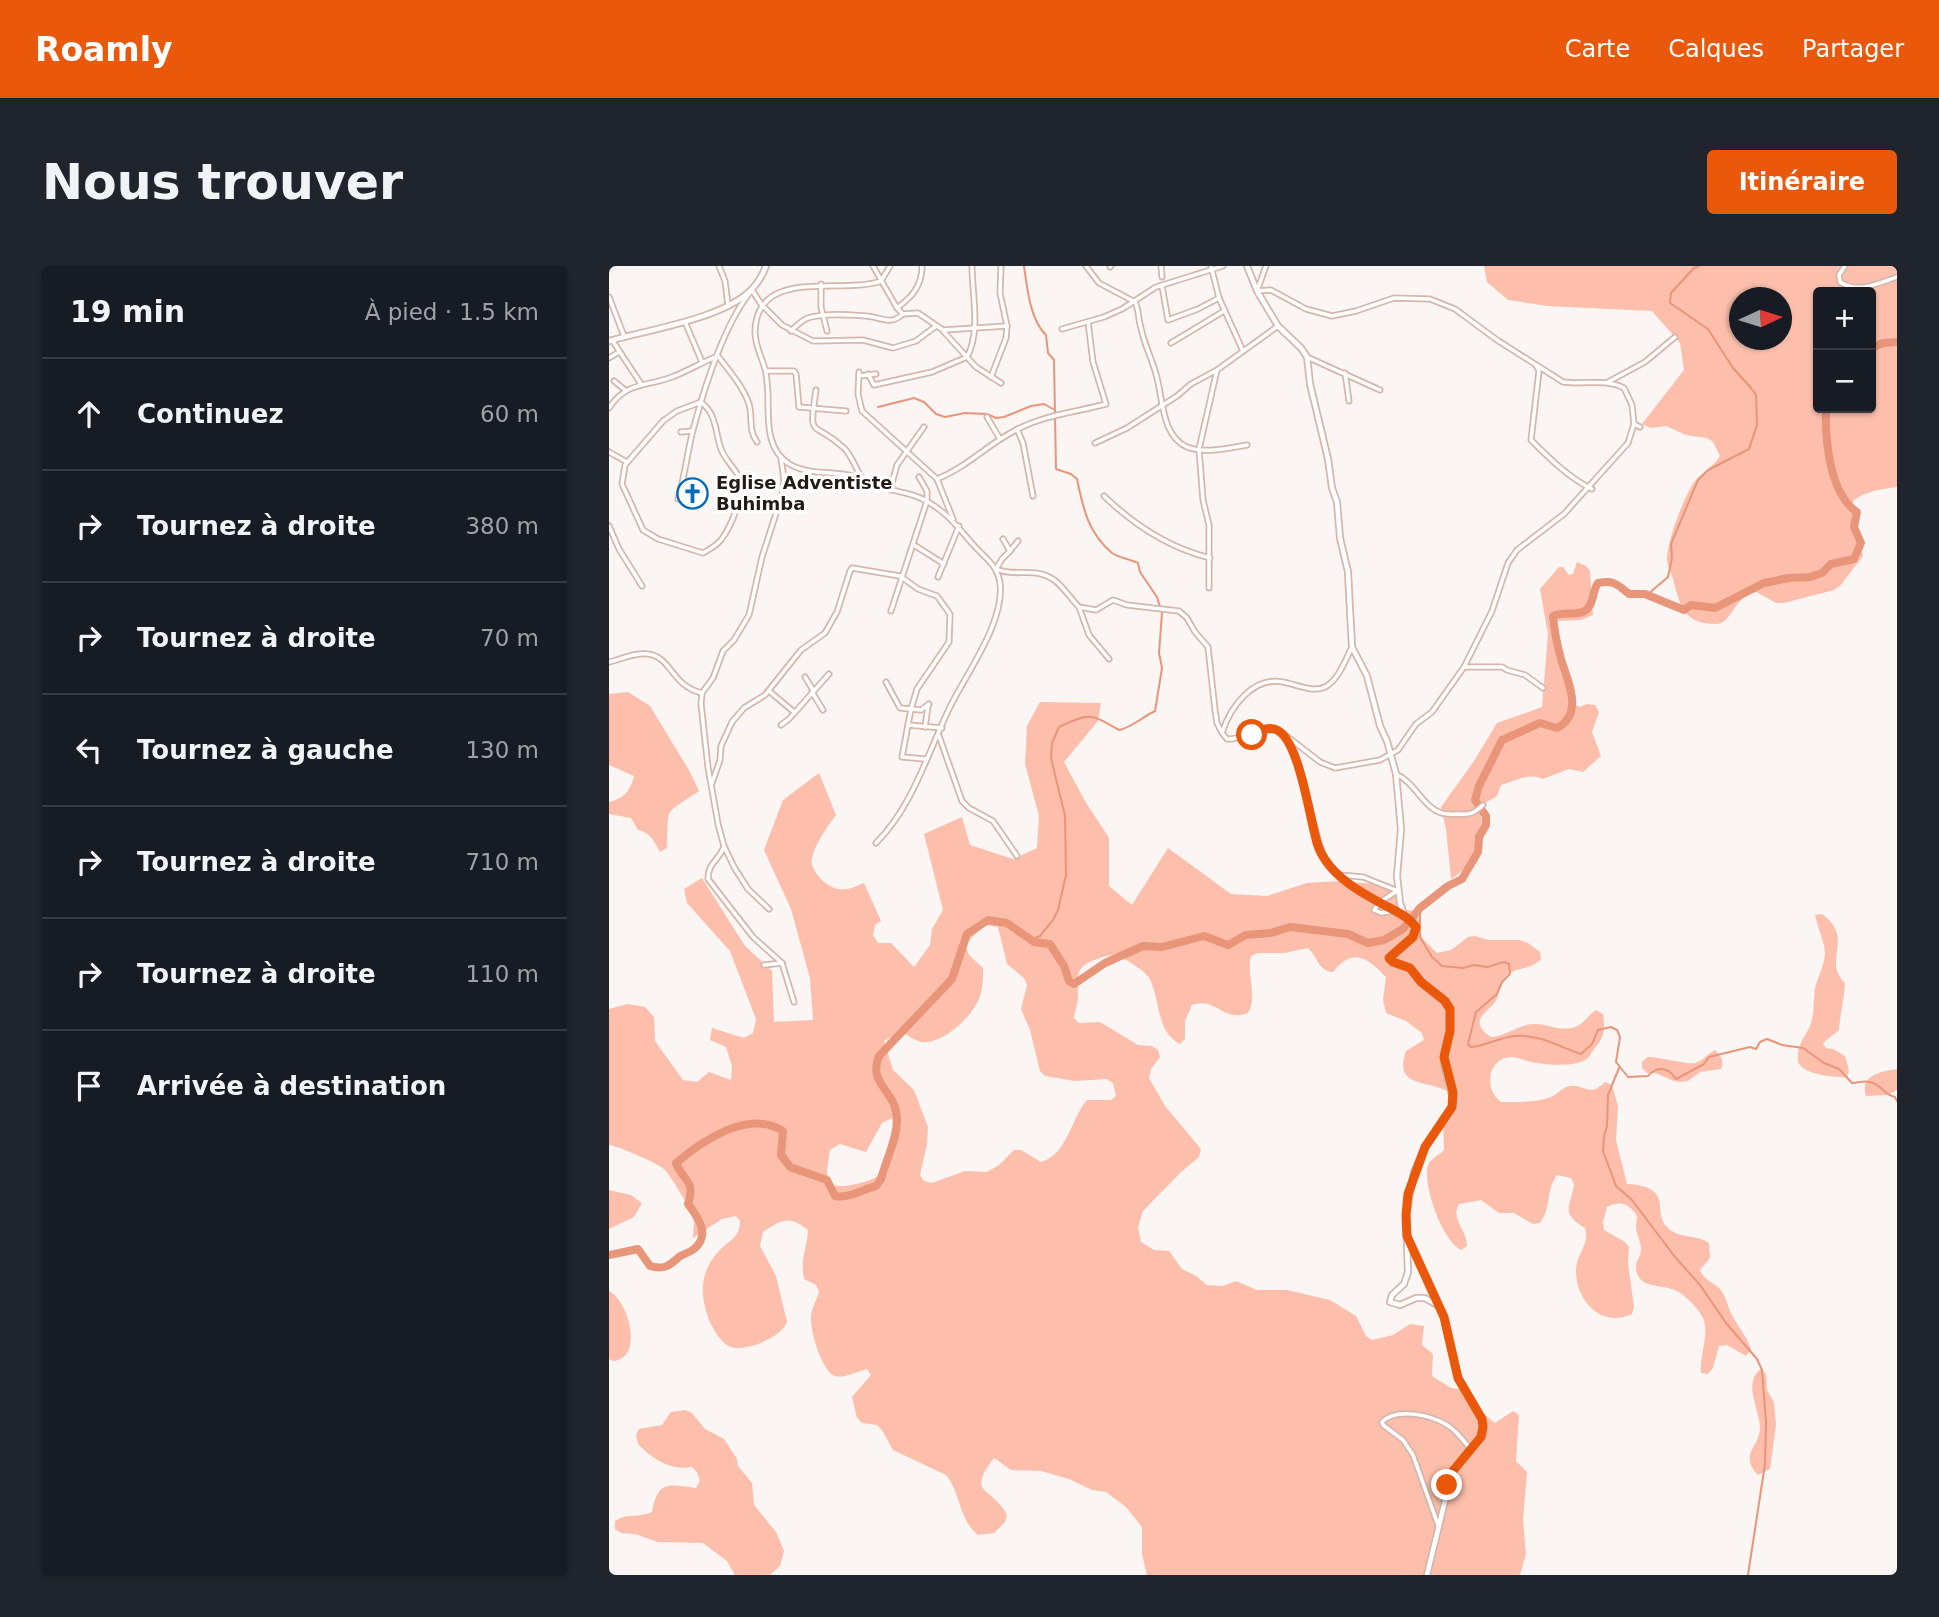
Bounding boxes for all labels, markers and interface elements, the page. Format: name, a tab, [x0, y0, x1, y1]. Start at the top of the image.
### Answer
text: Roamly	[35, 30, 173, 69]
text: Carte	[1565, 35, 1630, 63]
text: Calques	[1668, 35, 1764, 63]
text: Partager	[1802, 35, 1904, 63]
button: Itinéraire	[1707, 150, 1897, 214]
text: Nous trouver	[42, 154, 403, 211]
north arrow	[1729, 287, 1792, 350]
map controls	[1813, 287, 1876, 413]
button: +	[1813, 287, 1876, 350]
text: 19 min	[70, 294, 185, 329]
text: À pied · 1.5 km	[365, 299, 539, 325]
button: −	[1813, 350, 1876, 413]
icon: ahead	[70, 395, 108, 433]
text: Continuez	[137, 399, 284, 429]
text: 60 m	[480, 401, 539, 427]
place label: Eglise Adventiste Buhimba	[716, 472, 893, 514]
church icon: Eglise Adventiste Buhimba	[676, 476, 710, 510]
icon: right	[70, 507, 108, 545]
text: Tournez à droite	[137, 511, 376, 541]
text: 380 m	[465, 513, 539, 539]
icon: right	[70, 619, 108, 657]
text: Tournez à droite	[137, 623, 376, 653]
text: 70 m	[480, 625, 539, 651]
route start	[1236, 719, 1267, 750]
icon: left	[70, 731, 108, 769]
text: Tournez à gauche	[137, 735, 394, 765]
text: 130 m	[465, 737, 539, 763]
icon: right	[70, 843, 108, 881]
text: Tournez à droite	[137, 847, 376, 877]
text: 710 m	[465, 849, 539, 875]
icon: right	[70, 955, 108, 993]
text: Tournez à droite	[137, 959, 376, 989]
text: 110 m	[465, 961, 539, 987]
icon: arrive	[70, 1067, 108, 1105]
text: Arrivée à destination	[137, 1071, 446, 1101]
route end	[1431, 1469, 1462, 1500]

